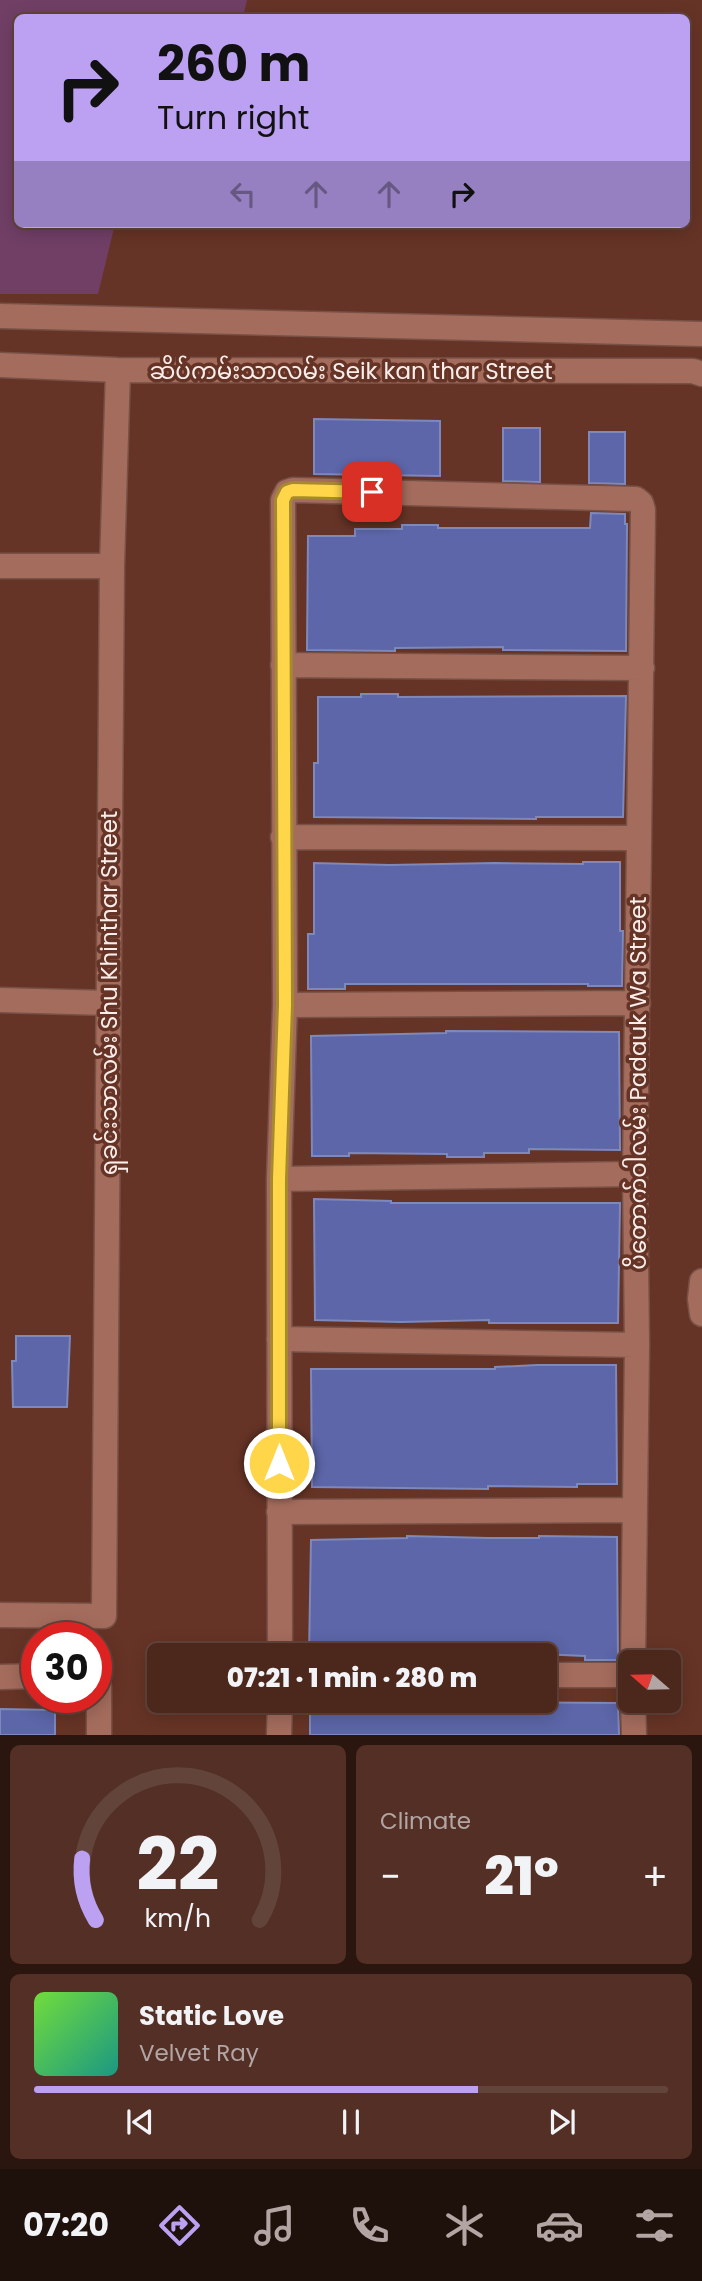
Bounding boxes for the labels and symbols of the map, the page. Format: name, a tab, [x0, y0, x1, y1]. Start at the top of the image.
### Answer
street label: ဆိပ်ကမ်းသာလမ်း Seik kan thar Street	[149, 355, 553, 387]
pin	[342, 462, 402, 522]
street label: ရှခင်းသာလမ်း Shu Khinthar Street	[93, 811, 128, 1175]
street label: ပိတောက်ဝါလမ်း Padauk Wa Street	[622, 896, 654, 1270]
position arrow	[242, 1426, 316, 1500]
speed limit sign: 30	[21, 1622, 112, 1713]
north arrow	[618, 1650, 681, 1713]

